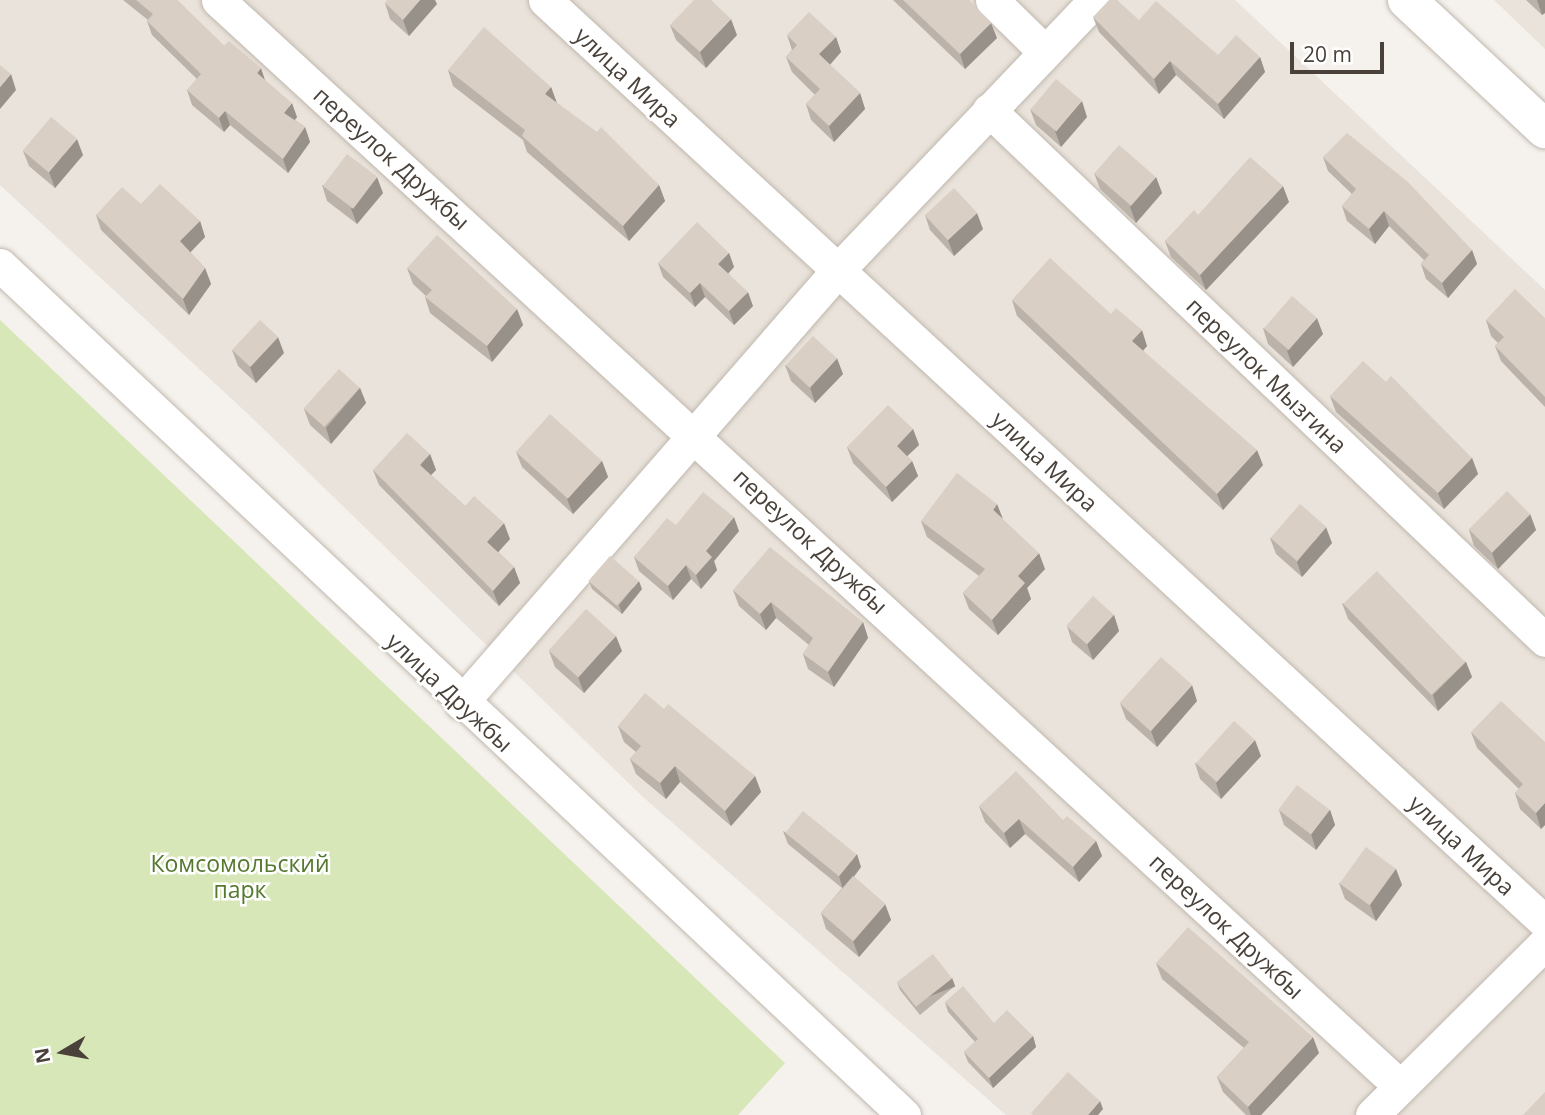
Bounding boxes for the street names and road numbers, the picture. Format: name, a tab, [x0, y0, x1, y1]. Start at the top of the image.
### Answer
street label: улица Мира	[569, 21, 687, 133]
street label: переулок Дружбы	[308, 81, 476, 235]
street label: переулок Мызгина	[1181, 291, 1353, 459]
street label: улица Мира	[986, 405, 1104, 517]
street label: переулок Дружбы	[728, 463, 894, 619]
street label: улица Дружбы	[381, 627, 519, 757]
street label: улица Мира	[1403, 789, 1521, 901]
street label: переулок Дружбы	[1144, 848, 1310, 1004]

